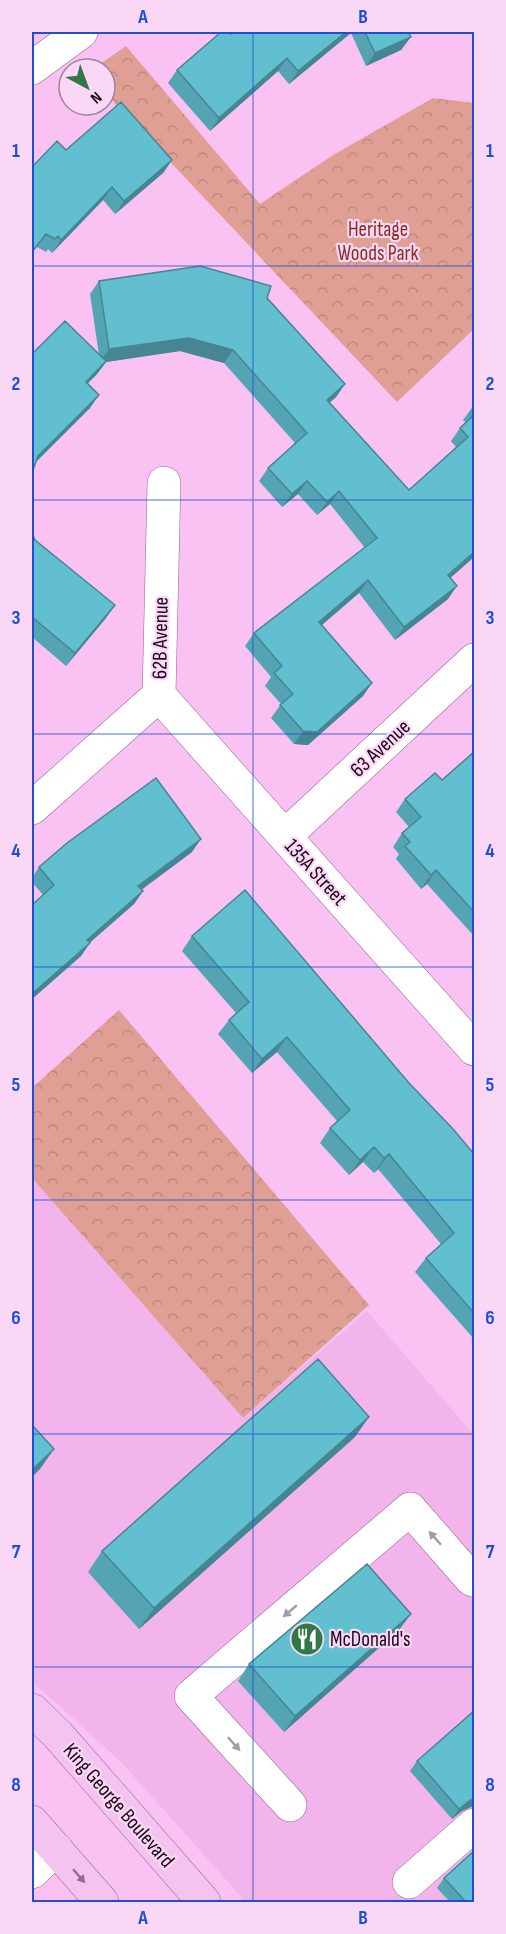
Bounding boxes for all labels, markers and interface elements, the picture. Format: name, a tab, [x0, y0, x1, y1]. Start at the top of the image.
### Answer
text: A	[137, 5, 148, 29]
text: B	[358, 5, 368, 29]
north arrow	[57, 57, 117, 117]
text: N	[86, 87, 105, 107]
text: 1	[12, 139, 20, 163]
text: 1	[486, 139, 494, 163]
park label: Heritage Woods Park	[337, 217, 419, 266]
text: 2	[12, 372, 20, 396]
text: 2	[486, 372, 494, 396]
street label: 62B Avenue	[147, 597, 174, 679]
text: 3	[12, 606, 21, 630]
text: 3	[486, 606, 495, 630]
street label: 63 Avenue	[345, 714, 415, 782]
street label: 135A Street	[279, 834, 352, 911]
text: 4	[11, 839, 21, 863]
text: 4	[485, 839, 495, 863]
text: 5	[12, 1073, 21, 1097]
text: 5	[486, 1073, 495, 1097]
text: 6	[11, 1306, 21, 1330]
text: 6	[485, 1306, 495, 1330]
one-way arrow	[429, 1531, 442, 1546]
text: 7	[12, 1540, 21, 1564]
text: 7	[486, 1540, 495, 1564]
one-way arrow	[283, 1604, 298, 1617]
restaurant icon: McDonald's	[289, 1621, 325, 1657]
place label: McDonald's	[330, 1627, 411, 1652]
one-way arrow	[227, 1736, 241, 1751]
street label: King George Boulevard	[58, 1738, 179, 1873]
text: 8	[11, 1773, 21, 1797]
text: 8	[485, 1773, 495, 1797]
one-way arrow	[72, 1868, 86, 1883]
text: A	[137, 1906, 148, 1930]
text: B	[358, 1906, 368, 1930]

